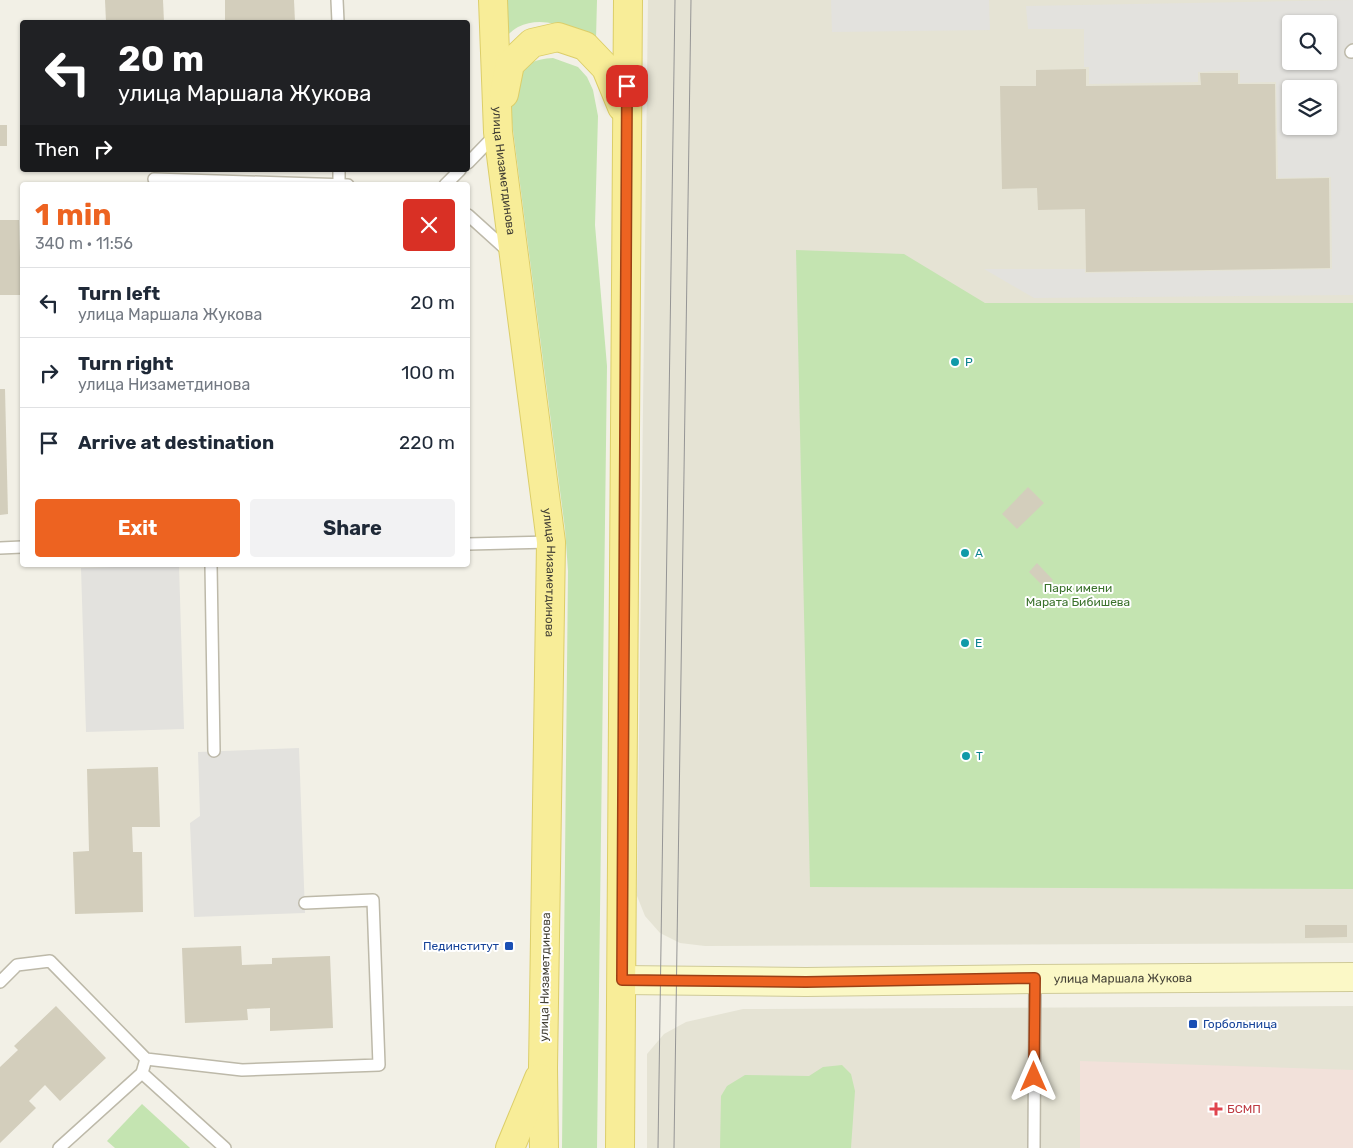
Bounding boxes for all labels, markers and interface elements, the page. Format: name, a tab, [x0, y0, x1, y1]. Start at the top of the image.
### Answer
map controls	[1282, 15, 1337, 135]
button: search	[1282, 15, 1337, 70]
text: 20 m	[118, 38, 204, 80]
icon: left	[35, 40, 100, 105]
pin	[606, 65, 648, 107]
icon: arrive	[613, 72, 641, 100]
text: улица Маршала Жукова	[118, 80, 371, 107]
button: layers	[1282, 80, 1337, 135]
street label: улица Низаметдинова	[490, 106, 518, 236]
icon: right	[89, 135, 117, 163]
text: Then	[35, 138, 79, 161]
text: 1 min	[35, 197, 112, 233]
button: close	[403, 199, 455, 251]
text: 340 m · 11:56	[35, 234, 133, 253]
text: Turn left	[78, 282, 160, 305]
icon: left	[35, 289, 63, 317]
text: 20 m	[410, 291, 455, 314]
text: улица Маршала Жукова	[78, 305, 262, 324]
text: Turn right	[78, 352, 173, 375]
place label: Р	[965, 355, 973, 369]
marker: Р	[949, 356, 961, 368]
icon: right	[35, 359, 63, 387]
text: 100 m	[401, 361, 455, 384]
text: улица Низаметдинова	[78, 375, 250, 394]
icon: arrive	[35, 429, 63, 457]
text: Arrive at destination	[78, 431, 274, 454]
text: 220 m	[399, 431, 455, 454]
button: Exit	[35, 499, 240, 557]
button: Share	[250, 499, 455, 557]
street label: улица Низаметдинова	[540, 507, 558, 637]
place label: А	[975, 546, 983, 560]
marker: А	[959, 547, 971, 559]
park label: Парк имени Марата Бибишева	[1026, 581, 1130, 609]
place label: Е	[975, 636, 982, 650]
marker: Е	[959, 637, 971, 649]
place label: Т	[976, 749, 983, 763]
marker: Т	[960, 750, 972, 762]
street label: улица Низаметдинова	[537, 912, 553, 1042]
place label: Пединститут	[423, 939, 499, 953]
marker: Пединститут	[503, 940, 515, 952]
street label: улица Маршала Жукова	[1054, 971, 1192, 986]
place label: Горбольница	[1203, 1017, 1277, 1031]
marker: Горбольница	[1187, 1018, 1199, 1030]
position arrow	[1007, 1050, 1059, 1102]
marker: БСМП	[1209, 1102, 1223, 1116]
place label: БСМП	[1227, 1102, 1261, 1116]

